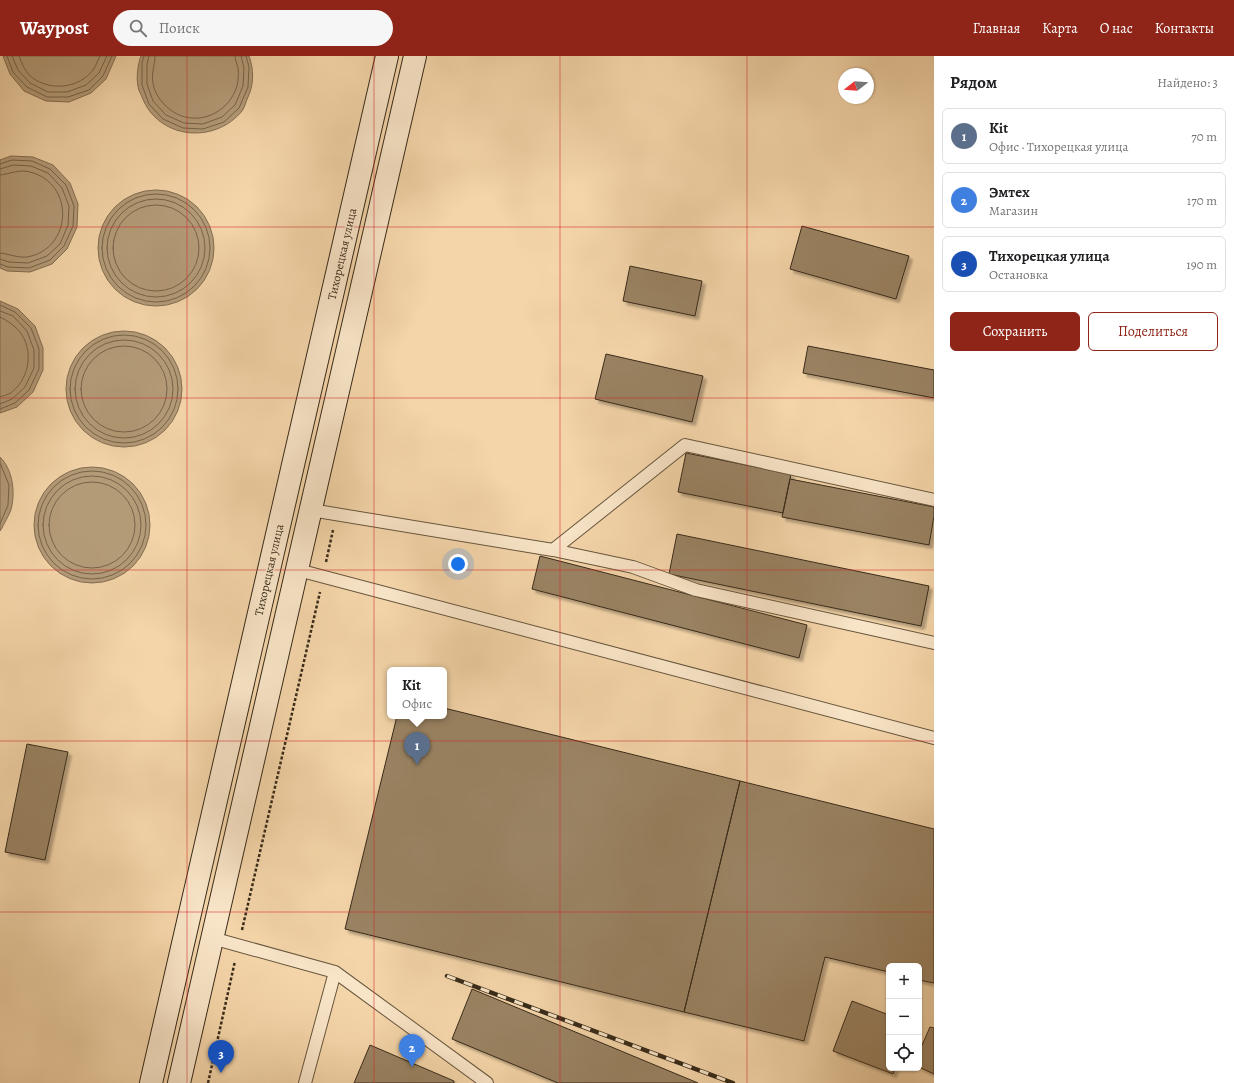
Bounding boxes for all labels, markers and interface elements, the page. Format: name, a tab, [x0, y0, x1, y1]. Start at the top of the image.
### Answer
search box	[113, 10, 393, 46]
text: Waypost	[20, 15, 89, 41]
icon: search	[127, 17, 149, 39]
text: Поиск	[159, 18, 200, 38]
text: Главная	[973, 19, 1020, 38]
text: Карта	[1042, 19, 1078, 38]
text: О нас	[1100, 19, 1133, 38]
text: Контакты	[1155, 19, 1214, 38]
north arrow	[838, 68, 874, 104]
text: Рядом	[950, 71, 997, 94]
text: Найдено: 3	[1157, 74, 1218, 91]
text: Kit	[989, 118, 1008, 138]
text: 1	[962, 128, 966, 145]
text: 70 m	[1191, 128, 1217, 145]
text: Офис · Тихорецкая улица	[989, 138, 1128, 155]
text: Эмтех	[989, 182, 1030, 202]
text: 2	[961, 192, 967, 209]
text: 170 m	[1187, 192, 1217, 209]
text: Магазин	[989, 202, 1038, 219]
street label: Тихорецкая улица	[324, 206, 360, 301]
text: Тихорецкая улица	[989, 246, 1110, 266]
text: 3	[961, 256, 967, 273]
text: 190 m	[1186, 256, 1217, 273]
text: Остановка	[989, 266, 1048, 283]
button: Сохранить	[950, 312, 1080, 351]
button: Поделиться	[1088, 312, 1218, 351]
street label: Тихорецкая улица	[251, 522, 287, 617]
your location	[448, 554, 468, 574]
popup	[387, 667, 447, 719]
text: Kit	[402, 675, 421, 695]
text: Офис	[402, 695, 432, 712]
pin: 1	[404, 732, 430, 765]
map controls	[886, 963, 922, 1071]
button: +	[886, 963, 922, 999]
button: −	[886, 999, 922, 1035]
pin: 2	[399, 1034, 425, 1067]
button: locate	[886, 1035, 922, 1071]
pin: 3	[208, 1040, 234, 1073]

